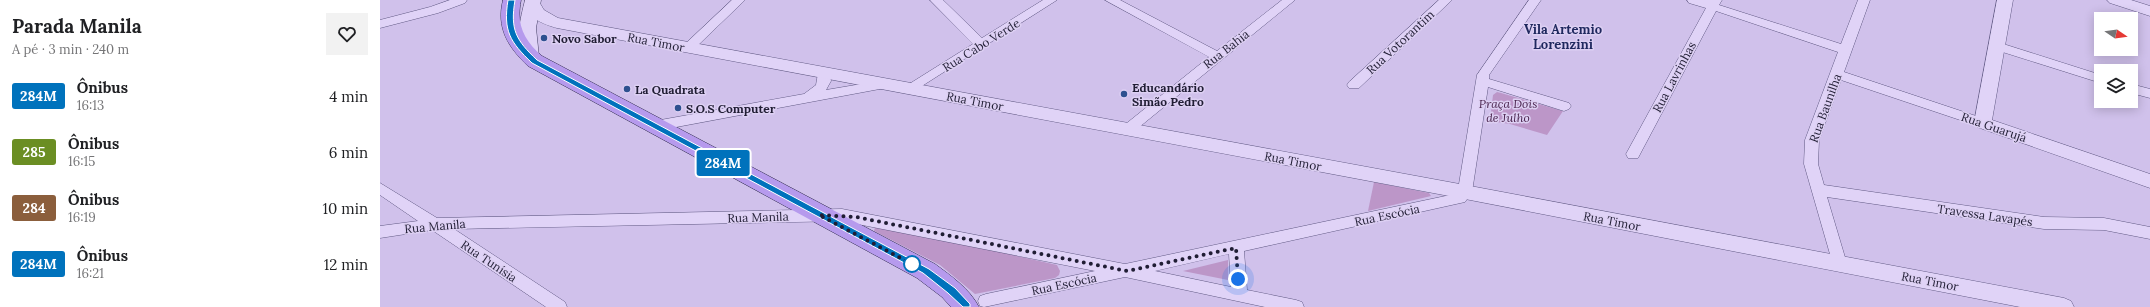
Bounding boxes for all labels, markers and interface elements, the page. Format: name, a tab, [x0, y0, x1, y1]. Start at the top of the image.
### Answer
street label: Rua Votorantim	[1363, 7, 1437, 77]
north arrow	[2094, 12, 2138, 56]
map controls	[2094, 12, 2138, 108]
button: heart	[326, 13, 368, 55]
text: Parada Manila	[12, 14, 142, 38]
street label: Rua Cabo Verde	[940, 15, 1023, 75]
district label: Vila Artemio Lorenzini	[1524, 21, 1602, 53]
street label: Rua Bahia	[1200, 26, 1252, 72]
street label: Rua Timor	[626, 29, 687, 55]
place label: Novo Sabor	[552, 31, 617, 46]
marker: Novo Sabor	[539, 33, 549, 43]
street label: Rua Lavrinhas	[1649, 39, 1699, 115]
text: A pé · 3 min · 240 m	[12, 41, 129, 58]
button: layers	[2094, 64, 2138, 108]
street label: Rua Baunilha	[1806, 72, 1844, 144]
text: Ônibus	[77, 78, 128, 97]
place label: Educandário Simão Pedro	[1132, 80, 1204, 109]
place label: La Quadrata	[635, 82, 706, 97]
marker: La Quadrata	[622, 84, 632, 94]
text: 284M	[20, 87, 57, 105]
text: 4 min	[329, 87, 368, 106]
street label: Rua Timor	[945, 88, 1006, 114]
marker: Educandário Simão Pedro	[1119, 89, 1129, 99]
park label: Praça Dois de Julho	[1479, 96, 1537, 125]
text: 16:13	[77, 97, 104, 114]
place label: S.O.S Computer	[686, 101, 776, 116]
marker: S.O.S Computer	[673, 103, 683, 113]
street label: Rua Guarujá	[1959, 109, 2029, 145]
text: Ônibus	[68, 134, 119, 153]
text: 285	[22, 143, 46, 161]
text: 6 min	[329, 143, 368, 162]
street label: Rua Timor	[1263, 148, 1324, 174]
line badge: 284M	[695, 150, 751, 176]
text: 16:15	[68, 153, 95, 170]
text: 284M	[705, 154, 741, 172]
text: Ônibus	[68, 190, 119, 209]
text: 284	[22, 199, 46, 217]
text: 10 min	[323, 199, 368, 218]
street label: Rua Escócia	[1353, 201, 1421, 229]
street label: Travessa Lavapés	[1936, 201, 2034, 229]
street label: Rua Manila	[727, 208, 789, 226]
street label: Rua Timor	[1582, 208, 1643, 234]
text: 16:19	[68, 209, 96, 226]
street label: Rua Manila	[404, 216, 466, 236]
street label: Rua Tunísia	[458, 237, 520, 285]
text: Ônibus	[77, 246, 128, 265]
text: 284M	[20, 255, 57, 273]
text: 12 min	[324, 255, 368, 274]
unlabelled marker	[903, 255, 921, 273]
text: 16:21	[77, 265, 104, 282]
street label: Rua Timor	[1900, 268, 1961, 294]
your location	[1228, 269, 1248, 289]
street label: Rua Escócia	[1030, 270, 1098, 298]

